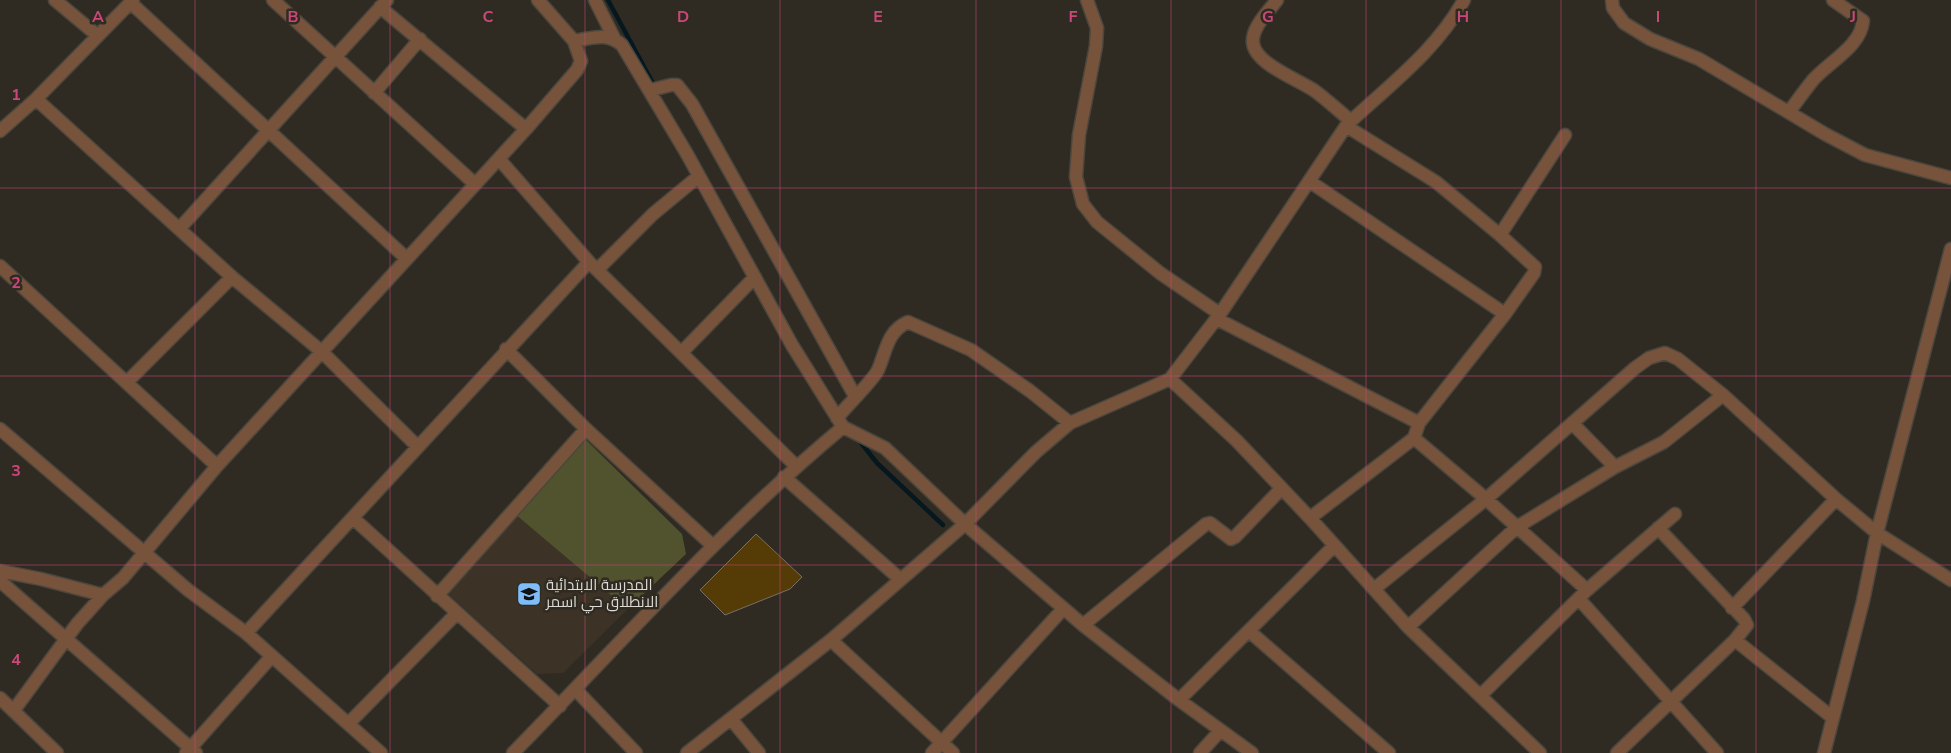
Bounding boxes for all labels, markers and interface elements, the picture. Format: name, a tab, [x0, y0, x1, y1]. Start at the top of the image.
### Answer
text: A	[92, 6, 104, 28]
text: B	[287, 6, 299, 28]
text: C	[483, 6, 494, 28]
text: D	[677, 6, 689, 28]
text: E	[873, 6, 883, 28]
text: F	[1069, 6, 1078, 28]
text: G	[1262, 6, 1274, 28]
text: H	[1457, 6, 1469, 28]
text: I	[1656, 6, 1660, 28]
text: J	[1849, 6, 1856, 28]
text: 1	[11, 84, 21, 106]
text: 2	[11, 272, 21, 294]
text: 3	[11, 460, 21, 482]
place label: المدرسة الابتدائية الانطلاق حي اسمر	[545, 575, 658, 614]
school or university icon: المدرسة الابتدائية الانطلاق حي اسمر	[516, 581, 542, 607]
text: 4	[11, 649, 21, 671]

